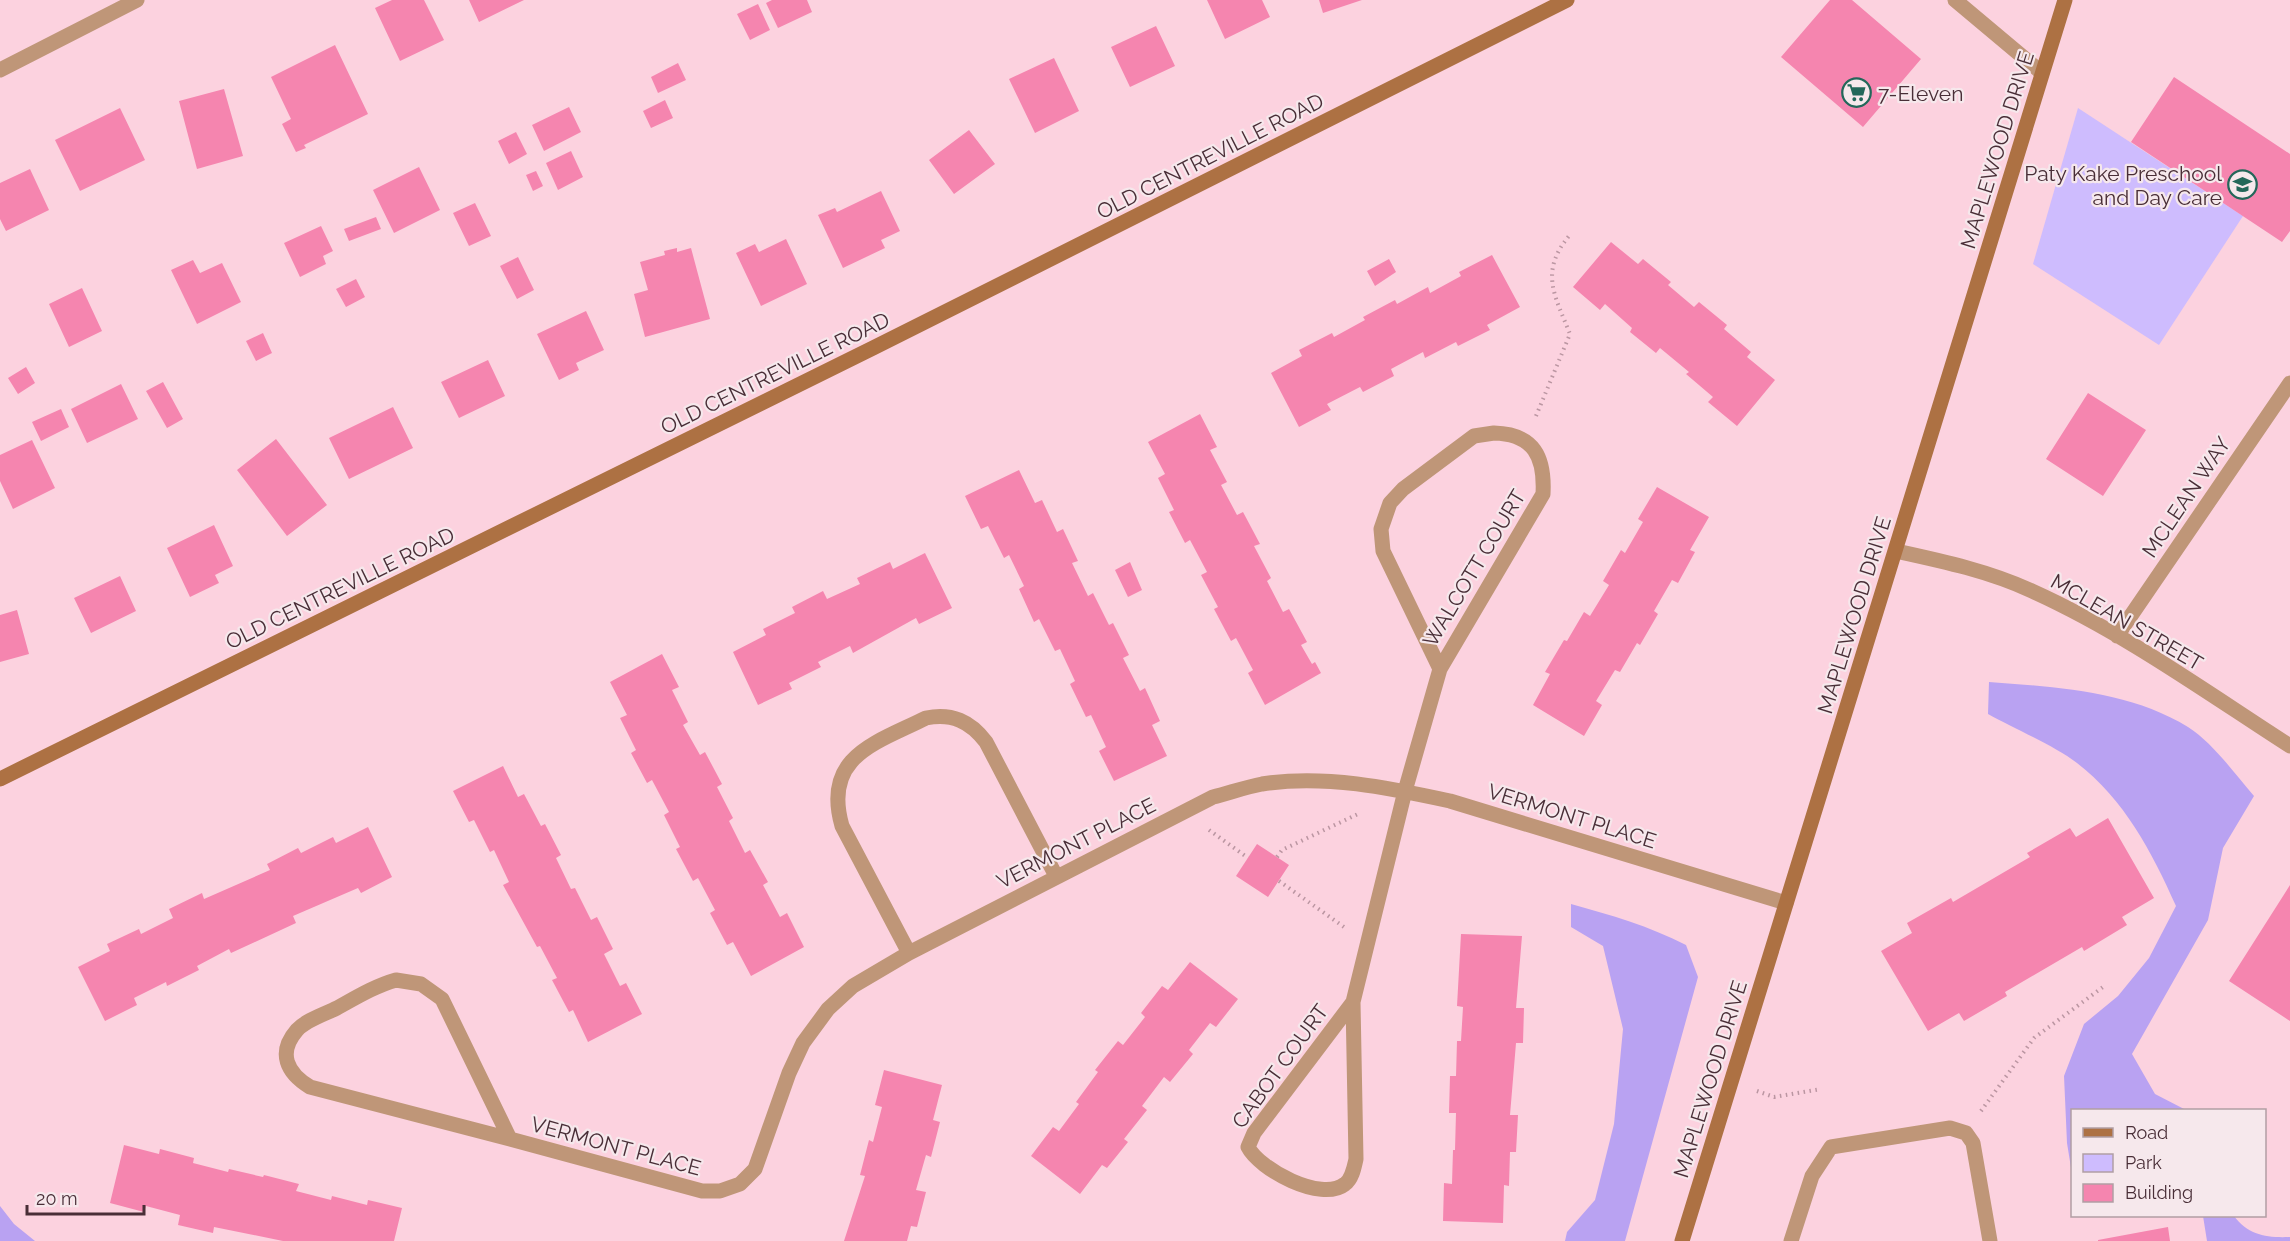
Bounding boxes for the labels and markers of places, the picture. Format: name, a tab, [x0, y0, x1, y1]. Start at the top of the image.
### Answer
supermarket icon: 7-Eleven	[1841, 77, 1873, 109]
place label: 7-Eleven	[1878, 81, 1963, 106]
place label: Paty Kake Preschool and Day Care	[2024, 161, 2222, 210]
school or university icon: Paty Kake Preschool and Day Care	[2227, 169, 2259, 201]

